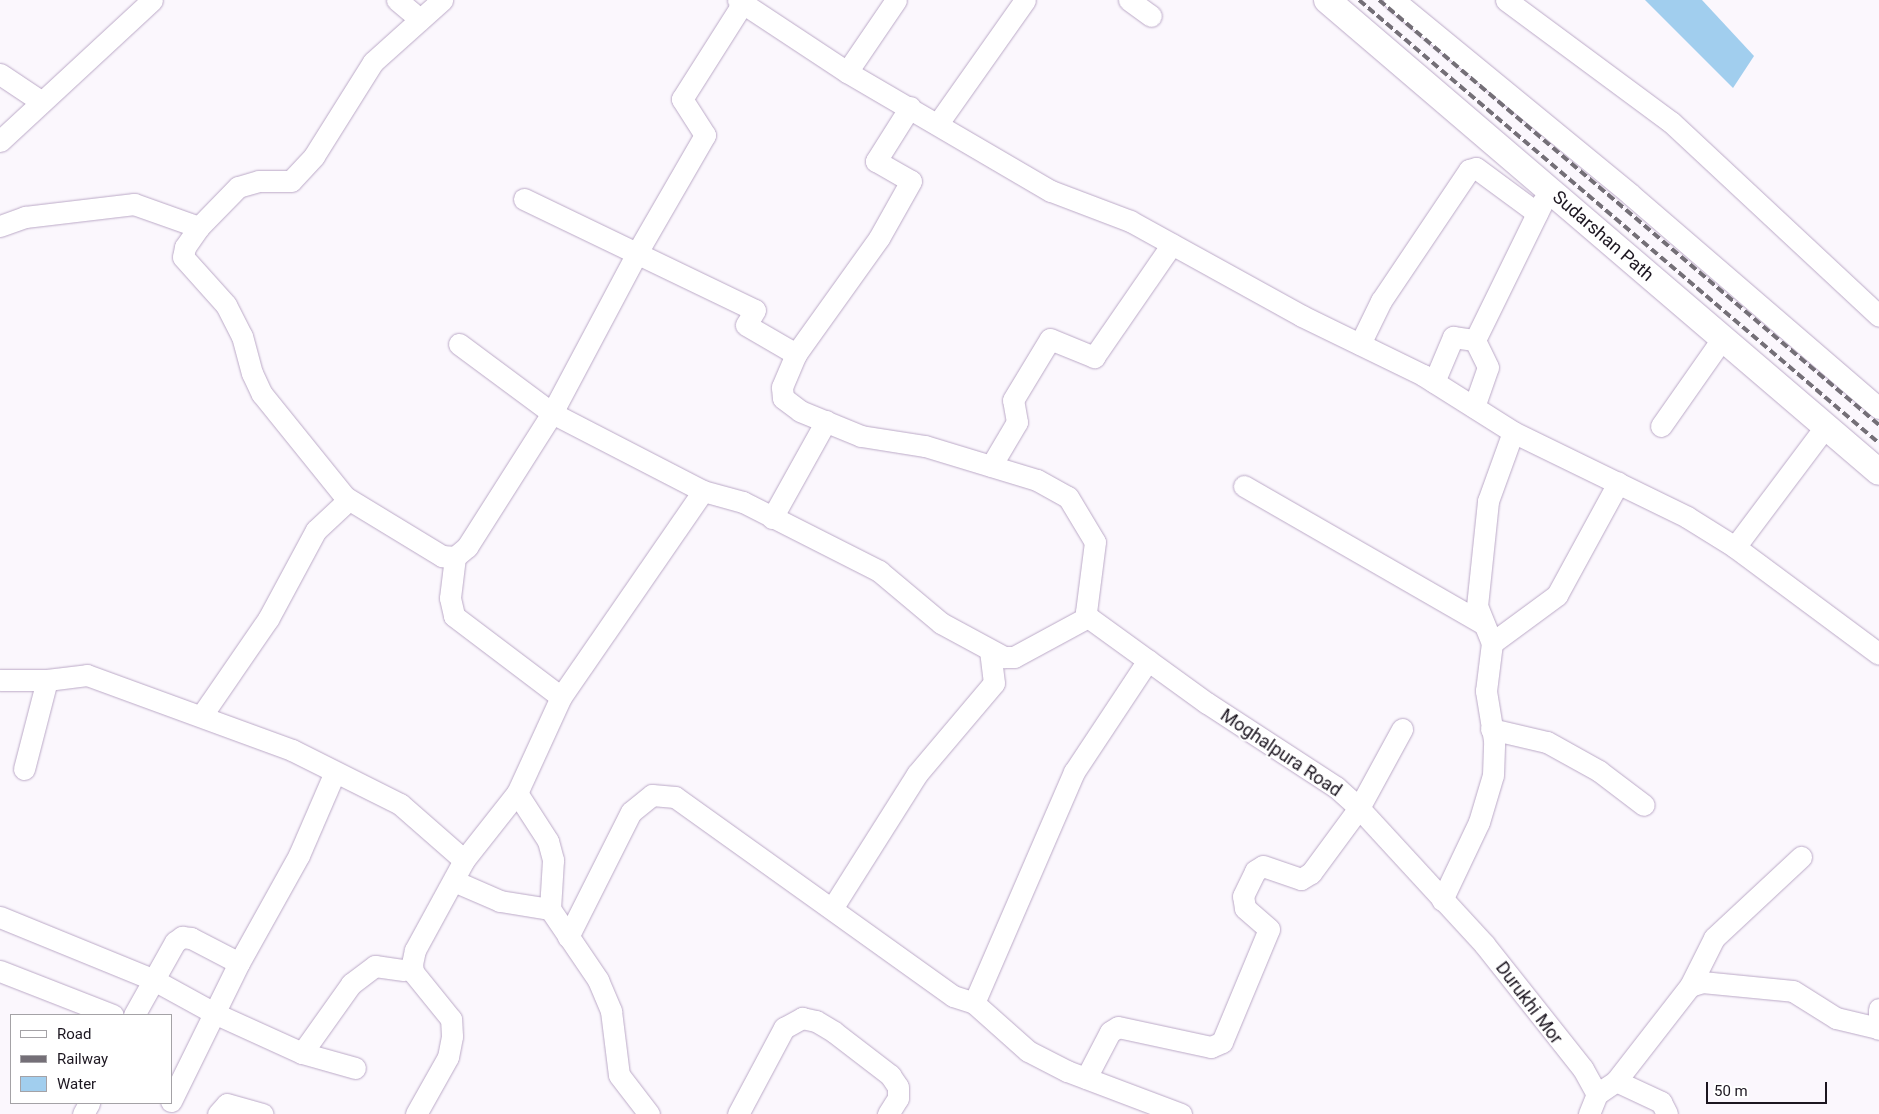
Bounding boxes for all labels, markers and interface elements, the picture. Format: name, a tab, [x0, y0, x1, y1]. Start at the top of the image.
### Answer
street label: Sudarshan Path	[1548, 186, 1658, 286]
street label: Moghalpura Road	[1216, 704, 1346, 802]
street label: Durukhi Mor	[1491, 957, 1567, 1049]
legend	[10, 1014, 172, 1104]
text: Road	[57, 1025, 91, 1043]
text: Railway	[57, 1050, 108, 1068]
scale bar	[1709, 1072, 1830, 1104]
text: Water	[57, 1075, 96, 1093]
text: 50 m	[1714, 1082, 1748, 1100]

